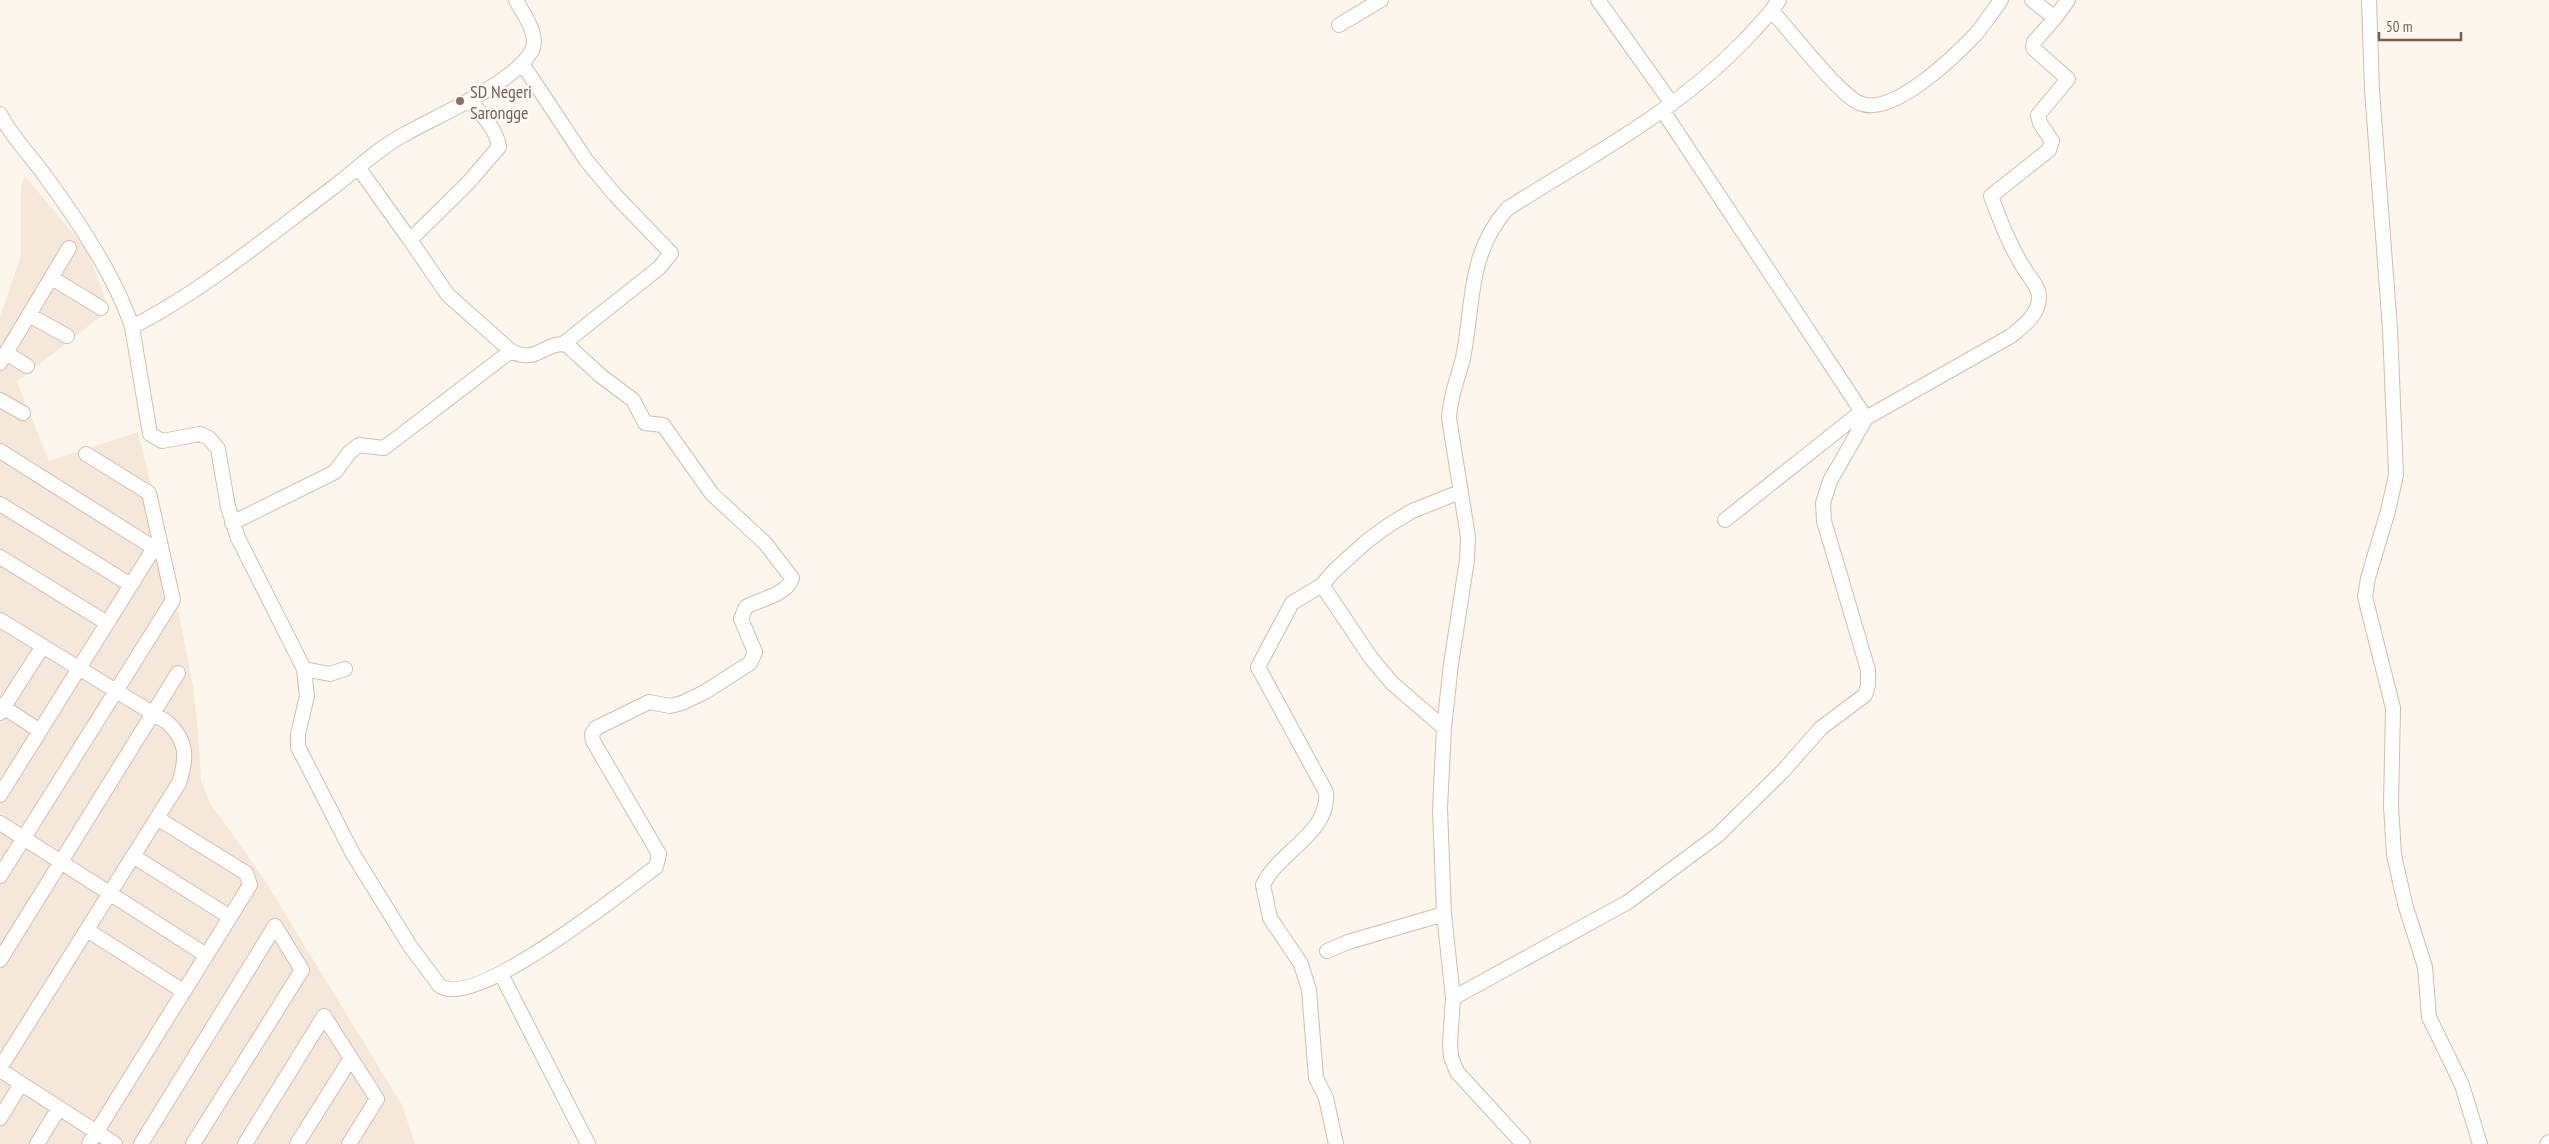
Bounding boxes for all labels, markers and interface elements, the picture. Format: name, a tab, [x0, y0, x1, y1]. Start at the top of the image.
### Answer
scale bar	[2379, 10, 2462, 42]
text: 50 m	[2386, 17, 2412, 36]
place label: SD Negeri Sarongge	[470, 80, 532, 124]
marker: SD Negeri Sarongge	[454, 95, 466, 107]

